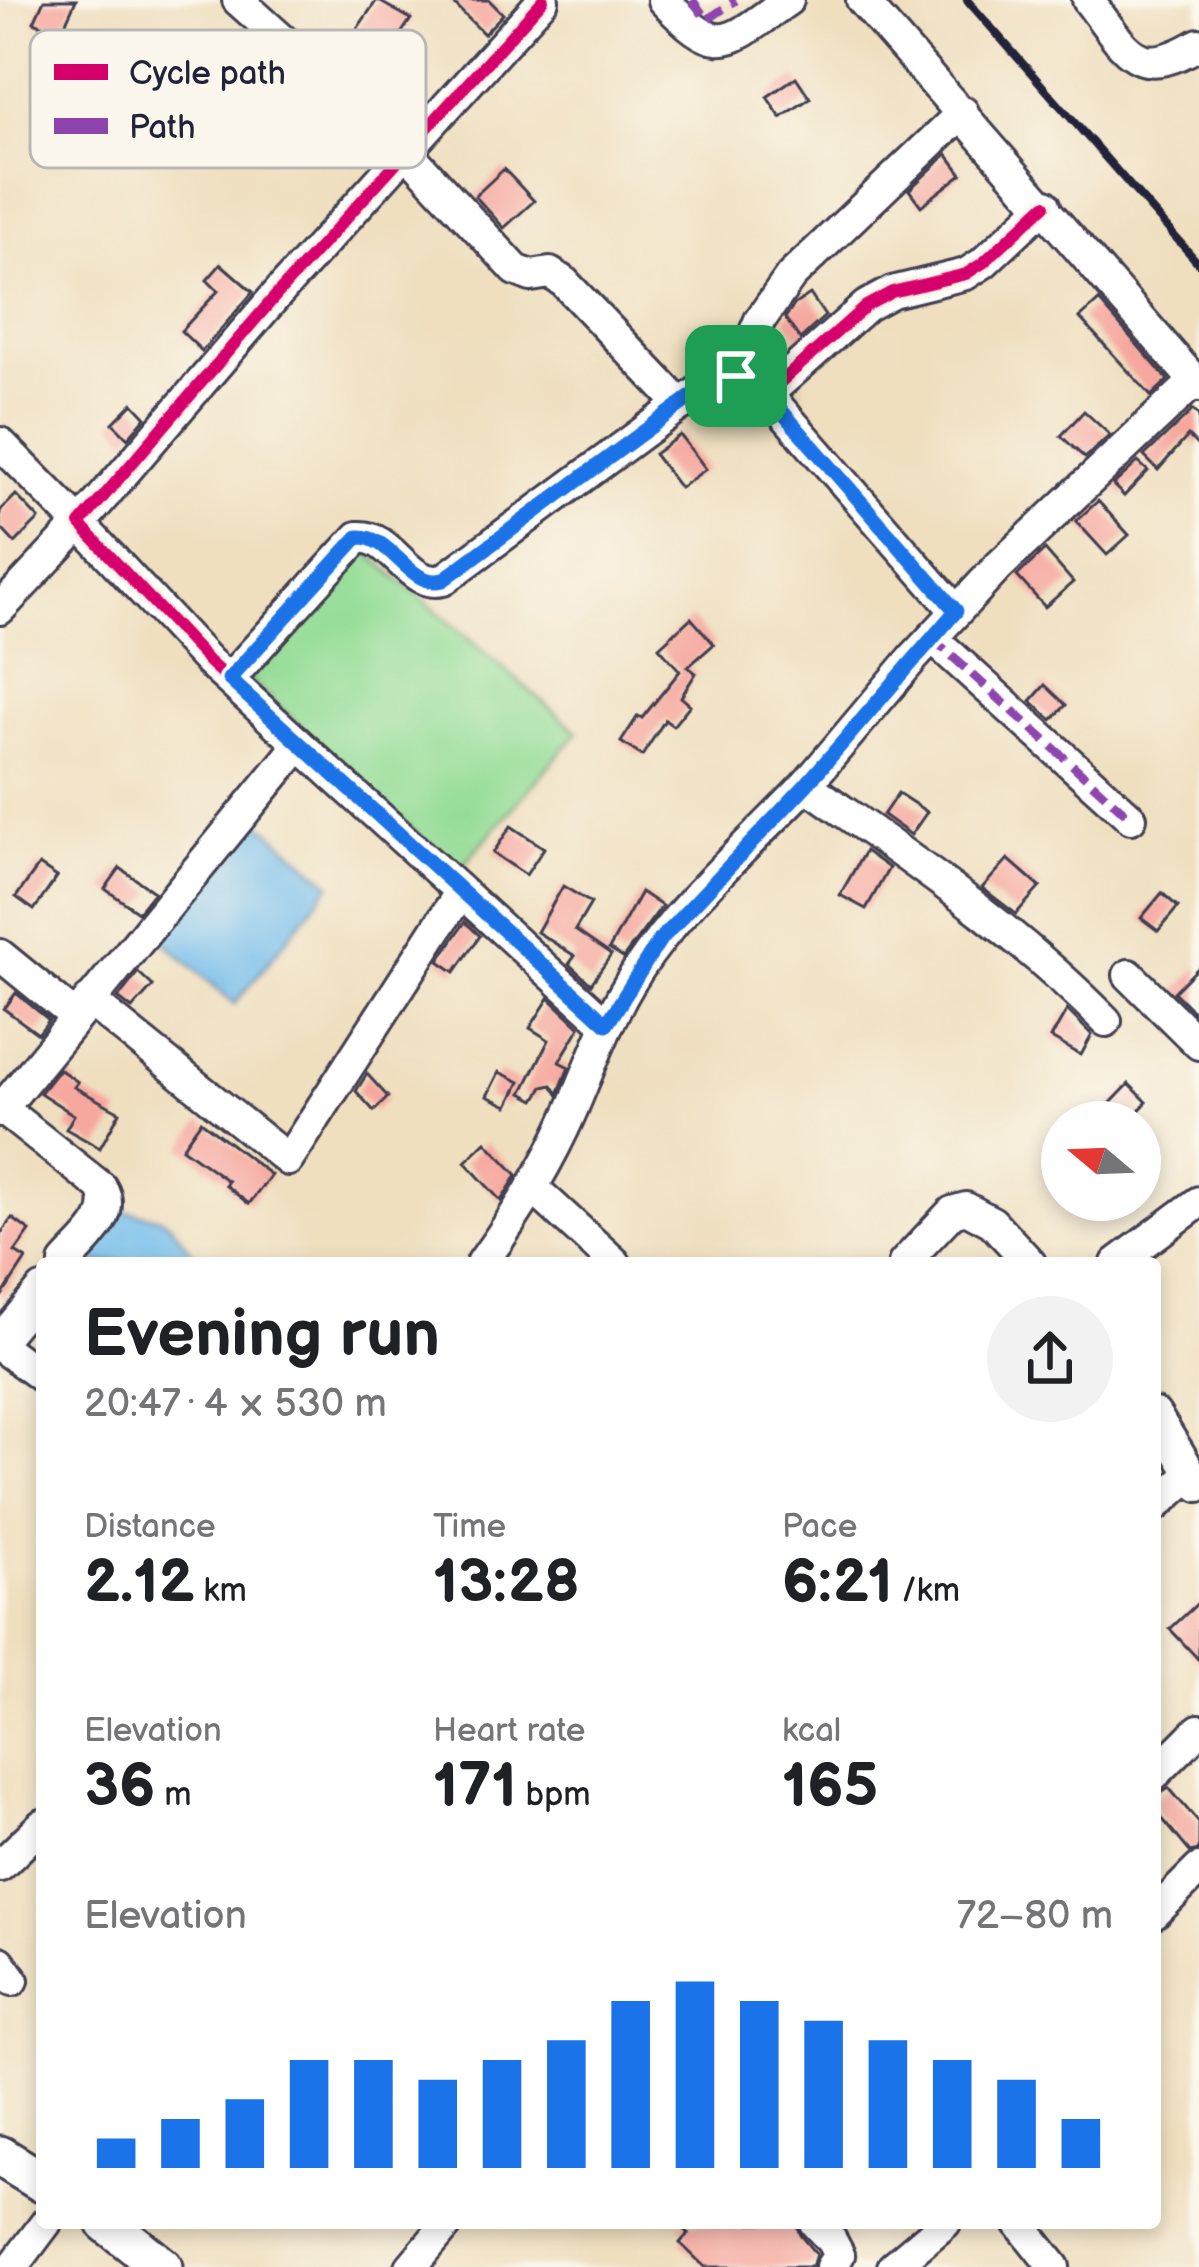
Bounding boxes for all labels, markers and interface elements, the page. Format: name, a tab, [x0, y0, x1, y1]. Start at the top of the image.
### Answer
legend	[30, 30, 426, 168]
text: Cycle path	[129, 54, 286, 94]
text: Path	[129, 108, 196, 148]
pin	[685, 325, 787, 427]
icon: arrive	[703, 343, 769, 409]
north arrow	[1041, 1101, 1161, 1221]
map controls	[1041, 1101, 1161, 1221]
text: Evening run	[84, 1296, 440, 1375]
button: share	[987, 1296, 1113, 1422]
text: 20:47 · 4 × 530 m	[84, 1381, 387, 1428]
text: Distance	[84, 1507, 216, 1547]
text: Time	[433, 1507, 506, 1547]
text: Pace	[782, 1507, 857, 1547]
text: 2.12	[84, 1547, 194, 1619]
text: 13:28	[433, 1547, 580, 1619]
text: 6:21	[782, 1547, 893, 1619]
text: km	[194, 1571, 247, 1611]
text: /km	[893, 1571, 960, 1611]
text: Elevation	[84, 1711, 222, 1751]
text: Heart rate	[433, 1711, 585, 1751]
text: kcal	[782, 1711, 841, 1751]
text: 36	[84, 1751, 155, 1823]
text: 171	[433, 1751, 517, 1823]
text: 165	[782, 1751, 878, 1823]
text: m	[155, 1775, 192, 1815]
text: bpm	[517, 1775, 591, 1815]
text: Elevation	[84, 1893, 247, 1940]
text: 72–80 m	[957, 1893, 1113, 1940]

